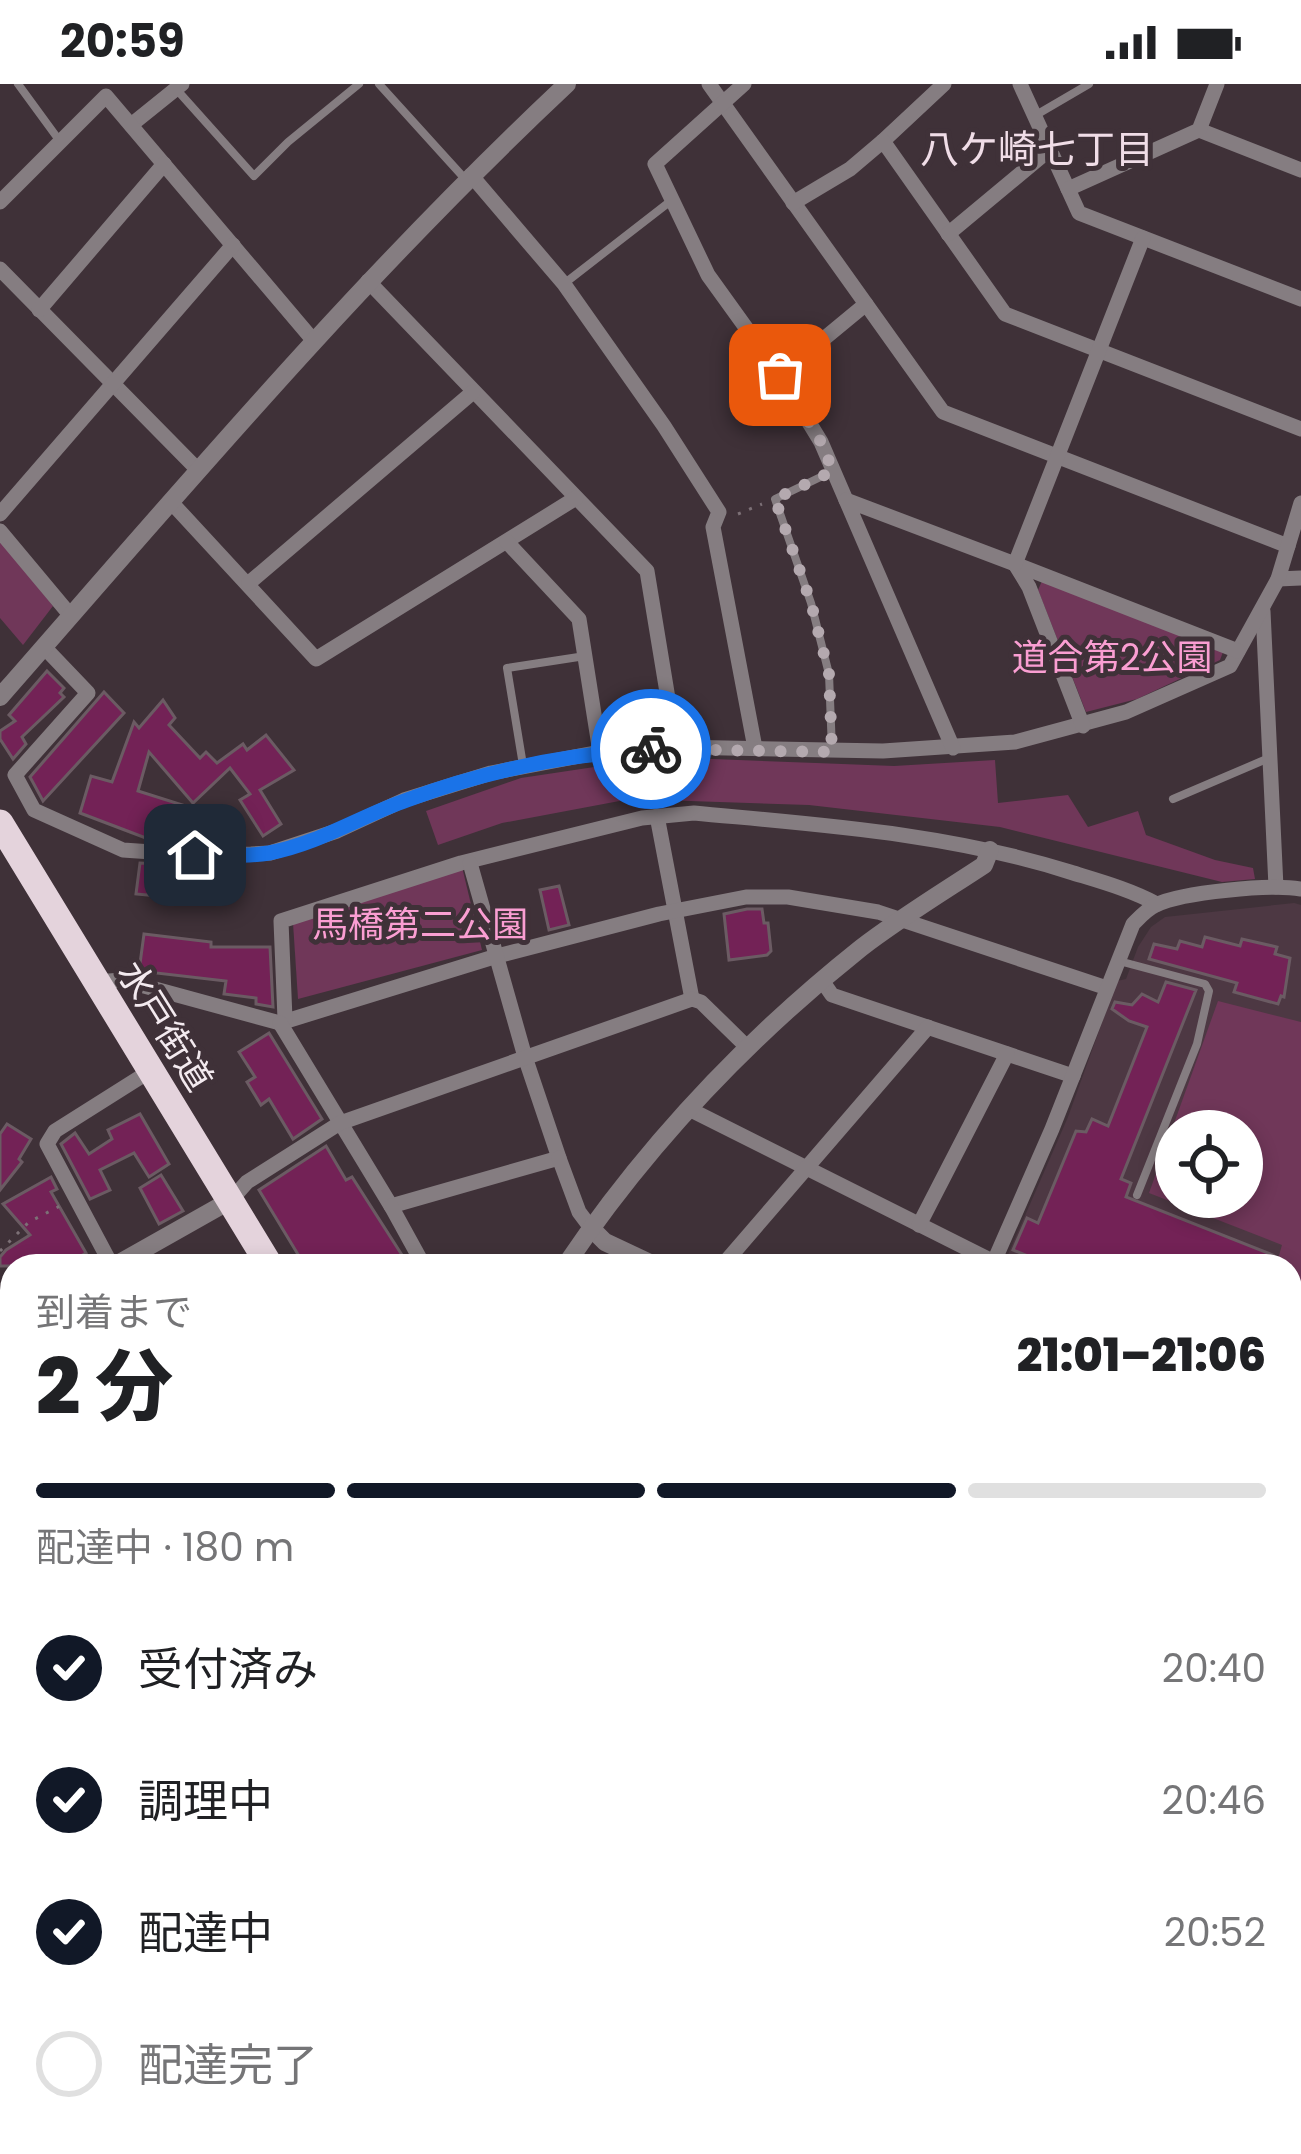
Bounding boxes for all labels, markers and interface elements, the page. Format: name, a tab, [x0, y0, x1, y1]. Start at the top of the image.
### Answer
text: 20:59	[60, 10, 185, 73]
district label: 八ケ崎七丁目	[920, 122, 1154, 177]
pin	[729, 324, 831, 426]
icon: bag	[747, 342, 813, 408]
park label: 道合第2公園	[1012, 632, 1212, 683]
courier	[591, 689, 711, 809]
icon: bike	[618, 716, 684, 782]
pin	[144, 804, 246, 906]
icon: home	[162, 822, 228, 888]
park label: 馬橋第二公園	[312, 899, 528, 950]
street label: 水戸街道	[105, 951, 225, 1101]
map controls	[1155, 1110, 1263, 1218]
button: locate	[1155, 1110, 1263, 1218]
text: 到着まで	[36, 1285, 192, 1340]
text: 21:01–21:06	[1017, 1324, 1266, 1387]
text: 2 分	[36, 1332, 173, 1441]
text: 配達中 · 180 m	[36, 1520, 294, 1575]
icon: check	[36, 1635, 102, 1701]
text: 受付済み	[138, 1638, 318, 1701]
text: 20:40	[1162, 1641, 1266, 1696]
icon: check	[36, 1767, 102, 1833]
text: 調理中	[138, 1770, 273, 1833]
text: 20:46	[1161, 1773, 1266, 1828]
icon: check	[36, 1899, 102, 1965]
text: 配達中	[138, 1902, 273, 1965]
text: 20:52	[1164, 1905, 1266, 1960]
text: 配達完了	[138, 2034, 318, 2097]

